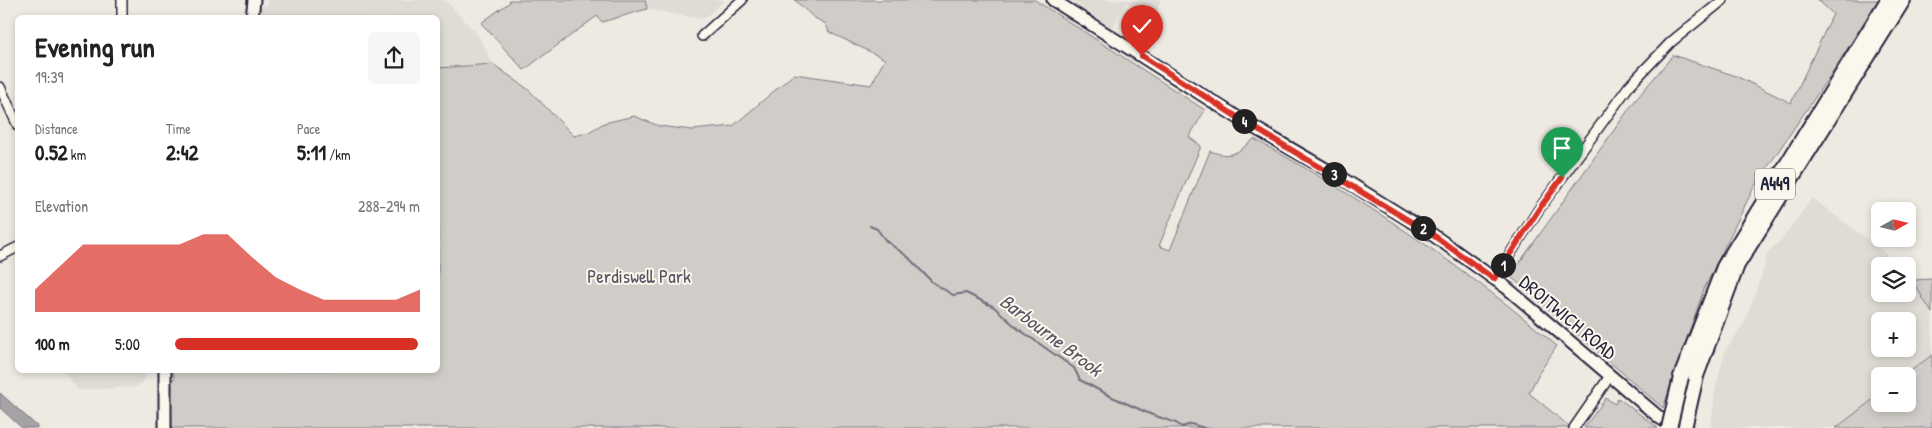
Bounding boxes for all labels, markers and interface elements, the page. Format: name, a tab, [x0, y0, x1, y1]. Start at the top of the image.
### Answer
pin	[1121, 5, 1163, 56]
icon: check	[1128, 12, 1156, 40]
text: Evening run	[35, 28, 155, 66]
button: share	[368, 32, 420, 84]
text: 19:39	[35, 66, 63, 88]
pin: 4	[1232, 108, 1256, 134]
text: 4	[1242, 112, 1247, 131]
text: Distance	[35, 119, 78, 138]
text: Time	[166, 119, 191, 138]
text: Pace	[297, 119, 320, 138]
pin	[1541, 127, 1583, 178]
icon: arrive	[1548, 134, 1576, 162]
text: 0.52	[35, 138, 68, 167]
text: 2:42	[166, 138, 198, 167]
text: 5:11	[297, 138, 326, 167]
text: km	[68, 145, 86, 164]
text: /km	[326, 145, 351, 164]
pin: 3	[1322, 162, 1346, 186]
text: 3	[1331, 165, 1338, 184]
road number: A449	[1755, 168, 1795, 200]
text: Elevation	[35, 195, 88, 217]
text: 288–294 m	[358, 195, 420, 217]
north arrow	[1871, 202, 1916, 248]
map controls	[1871, 202, 1916, 412]
pin: 2	[1410, 216, 1436, 240]
text: 2	[1420, 219, 1427, 238]
pin: 1	[1490, 252, 1516, 278]
text: 1	[1501, 256, 1506, 275]
button: layers	[1871, 257, 1916, 302]
park label: Perdiswell Park	[587, 263, 691, 289]
street label: DROITWICH ROAD	[1514, 269, 1622, 365]
water label: Barbourne Brook	[995, 287, 1109, 383]
button: +	[1871, 312, 1916, 357]
text: 100 m	[35, 333, 70, 355]
text: 5:00	[115, 333, 140, 355]
button: −	[1871, 367, 1916, 412]

